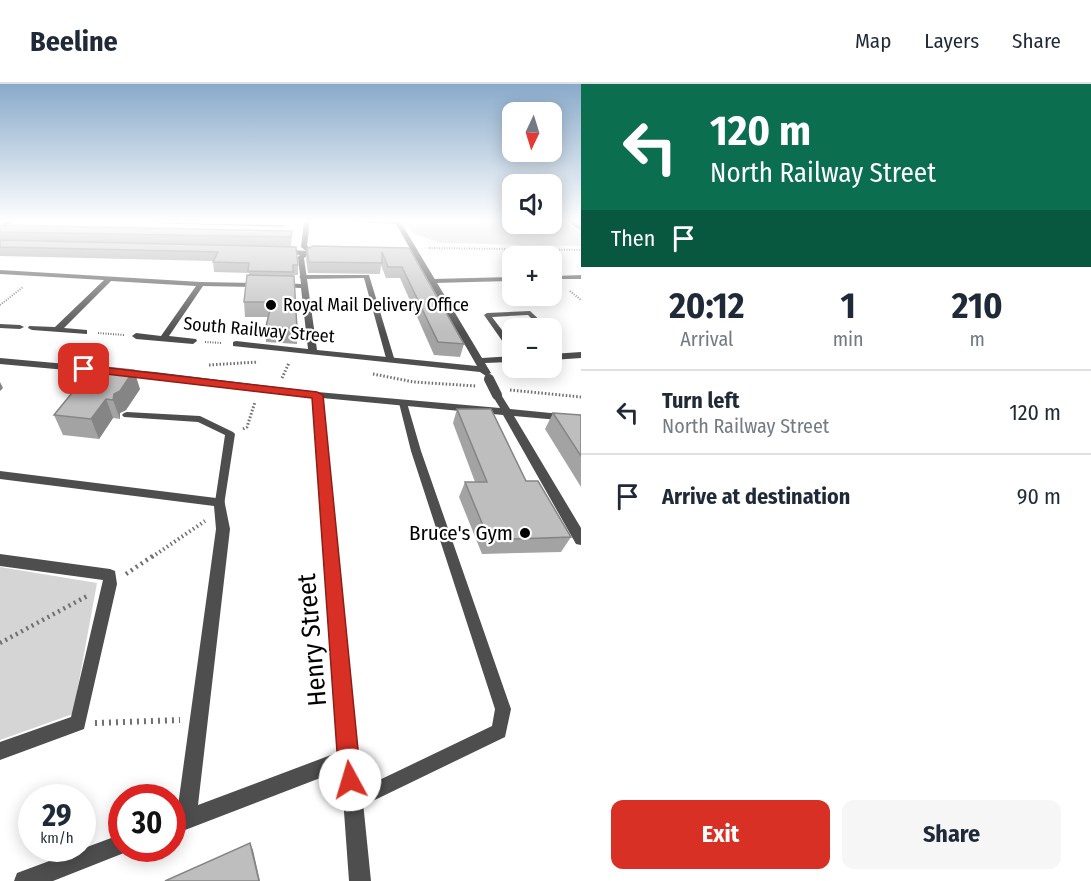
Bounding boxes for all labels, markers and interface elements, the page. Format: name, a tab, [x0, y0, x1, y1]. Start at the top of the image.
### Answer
text: Beeline	[30, 25, 118, 58]
text: Map	[855, 28, 891, 54]
text: Layers	[924, 28, 979, 54]
text: Share	[1012, 28, 1061, 54]
north arrow	[502, 102, 562, 162]
map controls	[502, 102, 562, 378]
text: 120 m	[710, 106, 811, 156]
icon: left	[611, 108, 689, 186]
text: North Railway Street	[710, 157, 936, 189]
button: sound	[502, 174, 562, 234]
icon: arrive	[667, 222, 700, 255]
text: Then	[611, 225, 655, 252]
button: +	[502, 246, 562, 306]
text: 20:12	[669, 284, 744, 328]
text: 1	[841, 284, 856, 328]
text: 210	[952, 284, 1003, 328]
place label: Royal Mail Delivery Office	[283, 294, 469, 316]
marker: Royal Mail Delivery Office	[264, 298, 278, 312]
street label: South Railway Street	[182, 312, 336, 348]
button: −	[502, 318, 562, 378]
text: Arrival	[680, 327, 733, 351]
text: min	[833, 327, 864, 351]
text: m	[970, 327, 985, 351]
pin	[58, 343, 109, 394]
icon: arrive	[67, 352, 100, 385]
text: Turn left	[662, 387, 740, 414]
icon: left	[611, 396, 644, 429]
text: 120 m	[1009, 399, 1061, 426]
text: North Railway Street	[662, 414, 829, 438]
icon: arrive	[611, 480, 644, 513]
text: Arrive at destination	[662, 483, 850, 510]
text: 90 m	[1017, 483, 1061, 510]
place label: Bruce's Gym	[409, 520, 513, 546]
marker: Bruce's Gym	[518, 526, 532, 540]
street label: Henry Street	[291, 572, 333, 708]
position arrow	[318, 748, 382, 812]
speed limit sign: 30	[108, 784, 186, 862]
text: 29	[42, 798, 72, 834]
button: Exit	[611, 800, 830, 869]
button: Share	[842, 800, 1061, 869]
text: km/h	[40, 829, 74, 847]

